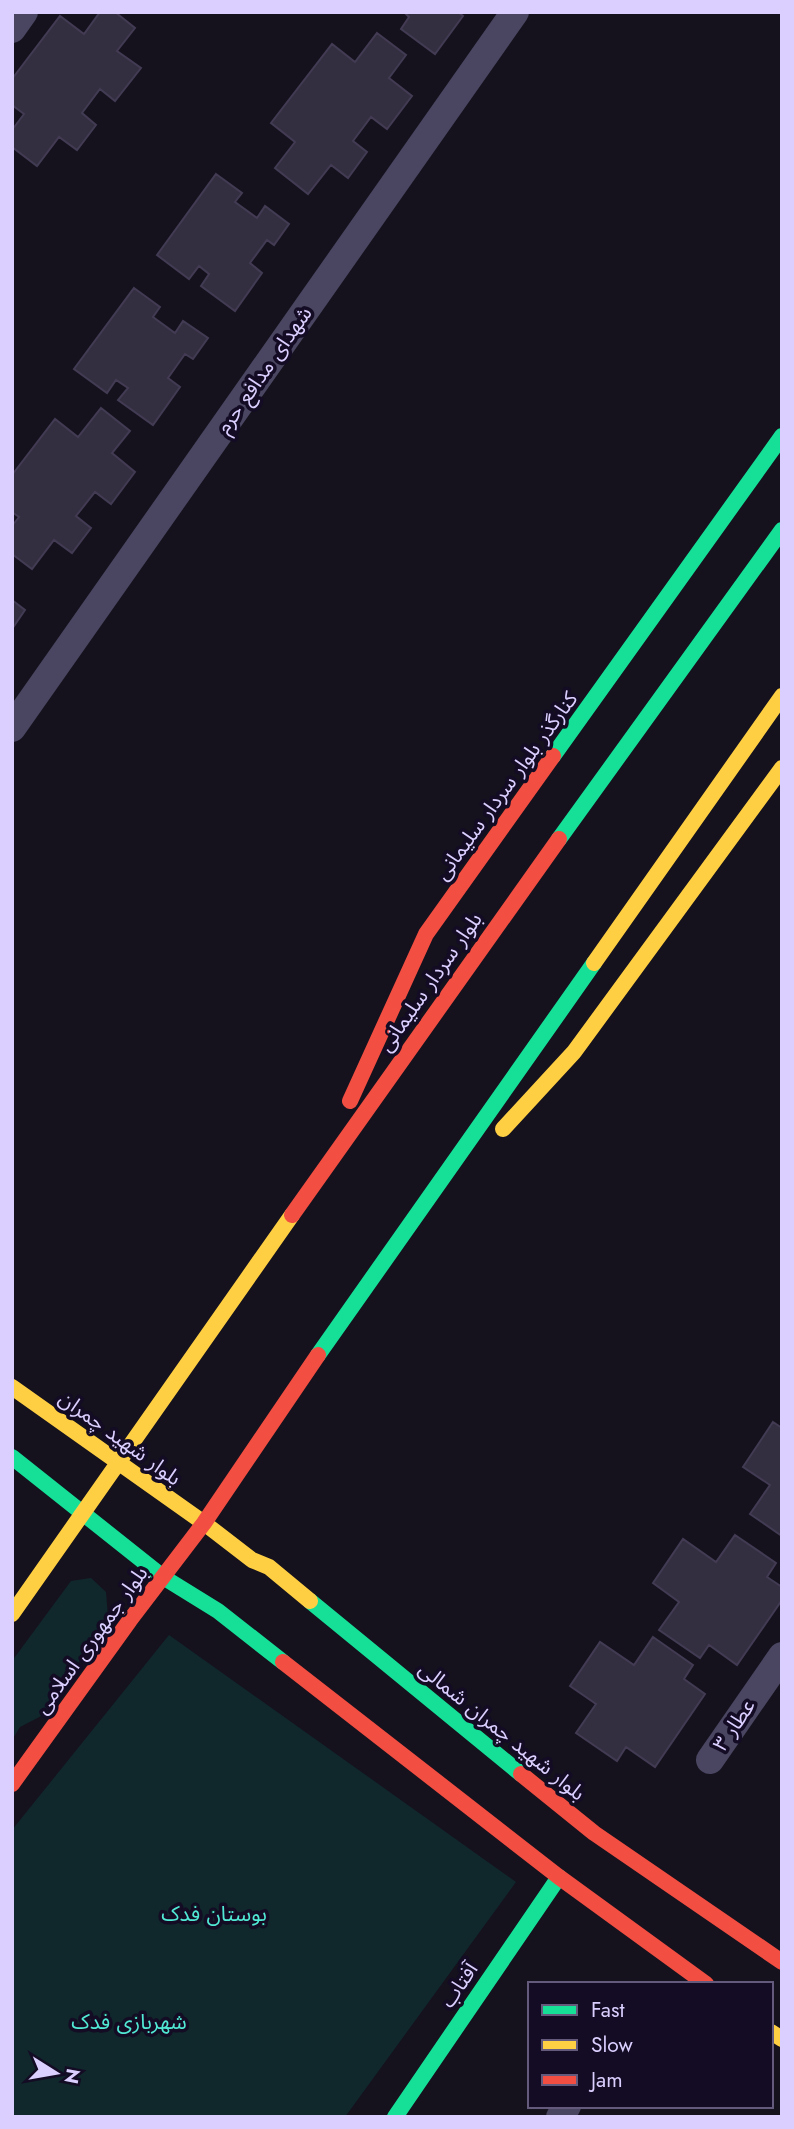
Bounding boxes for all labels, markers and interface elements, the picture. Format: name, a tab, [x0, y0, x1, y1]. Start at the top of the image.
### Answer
street label: شهدای مدافع حرم	[209, 300, 320, 440]
street label: کنارگذر بلوار سردار سلیمانی	[427, 685, 585, 887]
street label: بلوار سردار سلیمانی	[371, 906, 489, 1058]
street label: بلوار شهید چمران	[53, 1383, 187, 1493]
street label: بلوار جمهوری اسلامی	[27, 1560, 155, 1720]
street label: بلوار شهید چمران شمالی	[412, 1654, 592, 1808]
street label: عطار ۳	[705, 1693, 763, 1757]
park label: بوستان فدک	[161, 1899, 267, 1929]
street label: آفتاب	[433, 1956, 486, 2014]
legend	[528, 1982, 773, 2108]
text: Fast	[591, 1995, 624, 2025]
park label: شهربازی فدک	[71, 2007, 187, 2037]
text: Slow	[591, 2030, 633, 2060]
north arrow	[21, 2038, 91, 2108]
text: Jam	[588, 2065, 623, 2095]
text: N	[58, 2066, 87, 2086]

